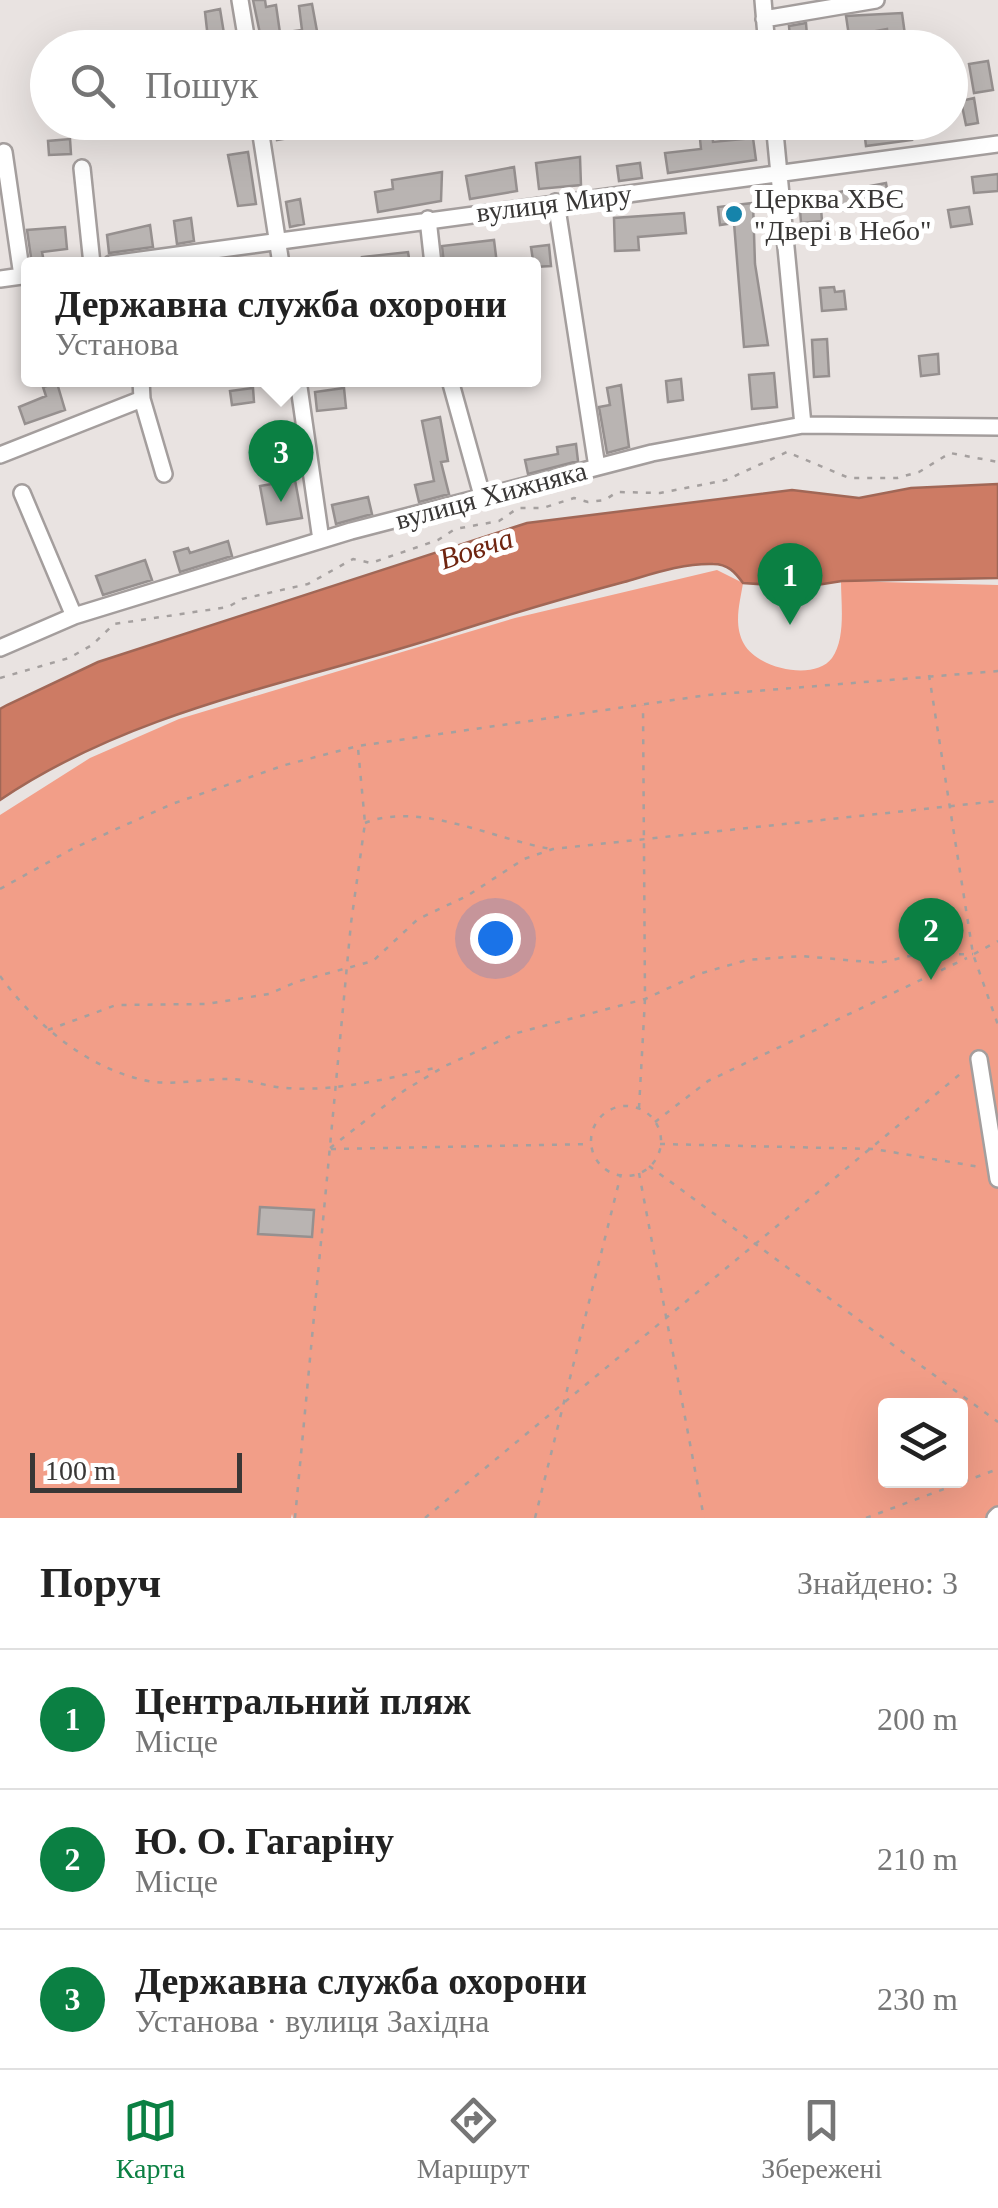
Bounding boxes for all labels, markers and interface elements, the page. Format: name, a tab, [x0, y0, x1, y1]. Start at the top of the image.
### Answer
search box	[30, 30, 968, 140]
icon: search	[65, 58, 120, 113]
text: Пошук	[145, 64, 258, 106]
street label: вулиця Миру	[475, 178, 633, 228]
place label: Церква ХВЄ "Двері в Небо"	[754, 183, 931, 246]
marker: Церква ХВЄ "Двері в Небо"	[723, 203, 745, 225]
popup	[21, 257, 541, 387]
text: Державна служба охорони	[55, 283, 507, 325]
text: Установа	[55, 326, 179, 362]
pin: 3	[248, 420, 314, 502]
street label: вулиця Хижняка	[392, 454, 591, 535]
water label: Вовча	[435, 521, 517, 575]
pin: 1	[758, 542, 822, 625]
pin: 2	[898, 898, 964, 980]
your location	[470, 913, 521, 964]
map controls	[878, 1398, 968, 1488]
button: layers	[878, 1398, 968, 1488]
scale bar	[30, 1448, 242, 1492]
text: 100 m	[45, 1455, 116, 1486]
text: Поруч	[40, 1560, 161, 1606]
text: Знайдено: 3	[797, 1565, 958, 1601]
text: Центральний пляж	[135, 1680, 471, 1722]
text: 1	[65, 1701, 81, 1737]
text: 200 m	[877, 1701, 958, 1737]
text: Місце	[135, 1723, 218, 1759]
text: Ю. О. Гагаріну	[135, 1820, 394, 1862]
text: 2	[65, 1841, 81, 1877]
text: 210 m	[877, 1841, 958, 1877]
text: Місце	[135, 1863, 218, 1899]
text: Державна служба охорони	[135, 1960, 587, 2002]
text: 3	[65, 1981, 81, 2017]
text: 230 m	[877, 1981, 958, 2017]
text: Установа · вулиця Західна	[135, 2003, 490, 2039]
tab: Карта	[116, 2093, 185, 2185]
tab: Маршрут	[417, 2093, 530, 2185]
tab: Збережені	[761, 2093, 882, 2185]

